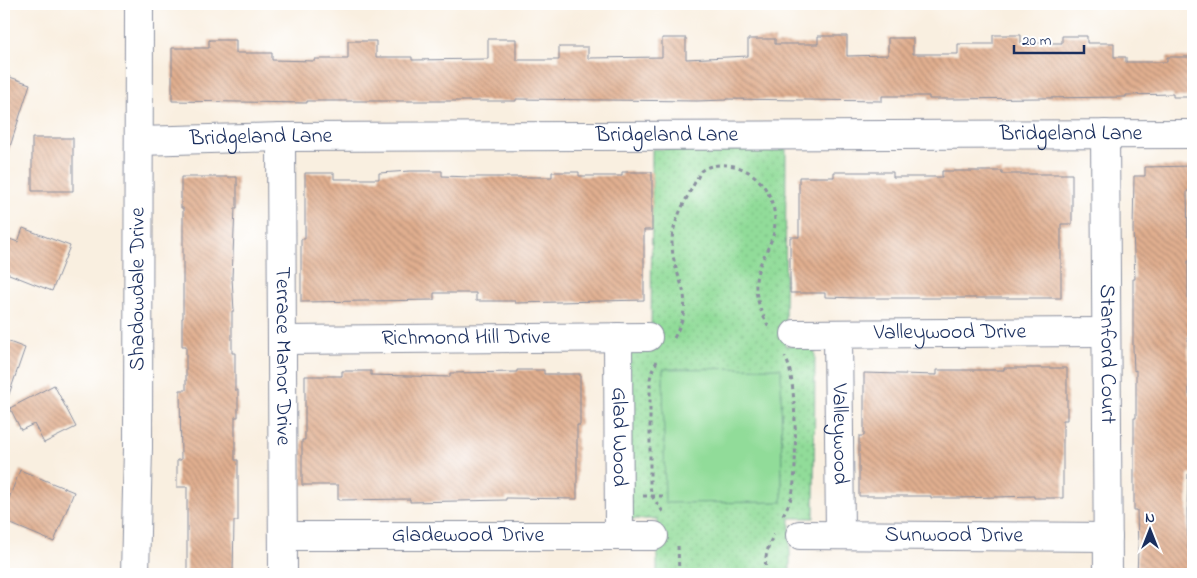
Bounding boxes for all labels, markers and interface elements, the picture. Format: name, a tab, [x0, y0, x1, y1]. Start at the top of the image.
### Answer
scale bar	[1014, 22, 1084, 54]
text: 20 m	[1022, 30, 1052, 52]
street label: Bridgeland Lane	[998, 118, 1143, 152]
street label: Bridgeland Lane	[594, 119, 739, 153]
street label: Bridgeland Lane	[188, 121, 333, 156]
street label: Shadowdale Drive	[122, 207, 155, 371]
street label: Terrace Manor Drive	[266, 266, 298, 446]
street label: Stanford Court	[1090, 284, 1123, 425]
street label: Valleywood Drive	[873, 317, 1027, 350]
street label: Richmond Hill Drive	[381, 322, 551, 355]
street label: Valleywood	[822, 382, 855, 485]
street label: Glad Wood	[602, 387, 635, 487]
north arrow	[1124, 506, 1174, 556]
text: N	[1145, 508, 1155, 529]
street label: Gladewood Drive	[392, 520, 544, 552]
street label: Sunwood Drive	[885, 520, 1023, 552]

